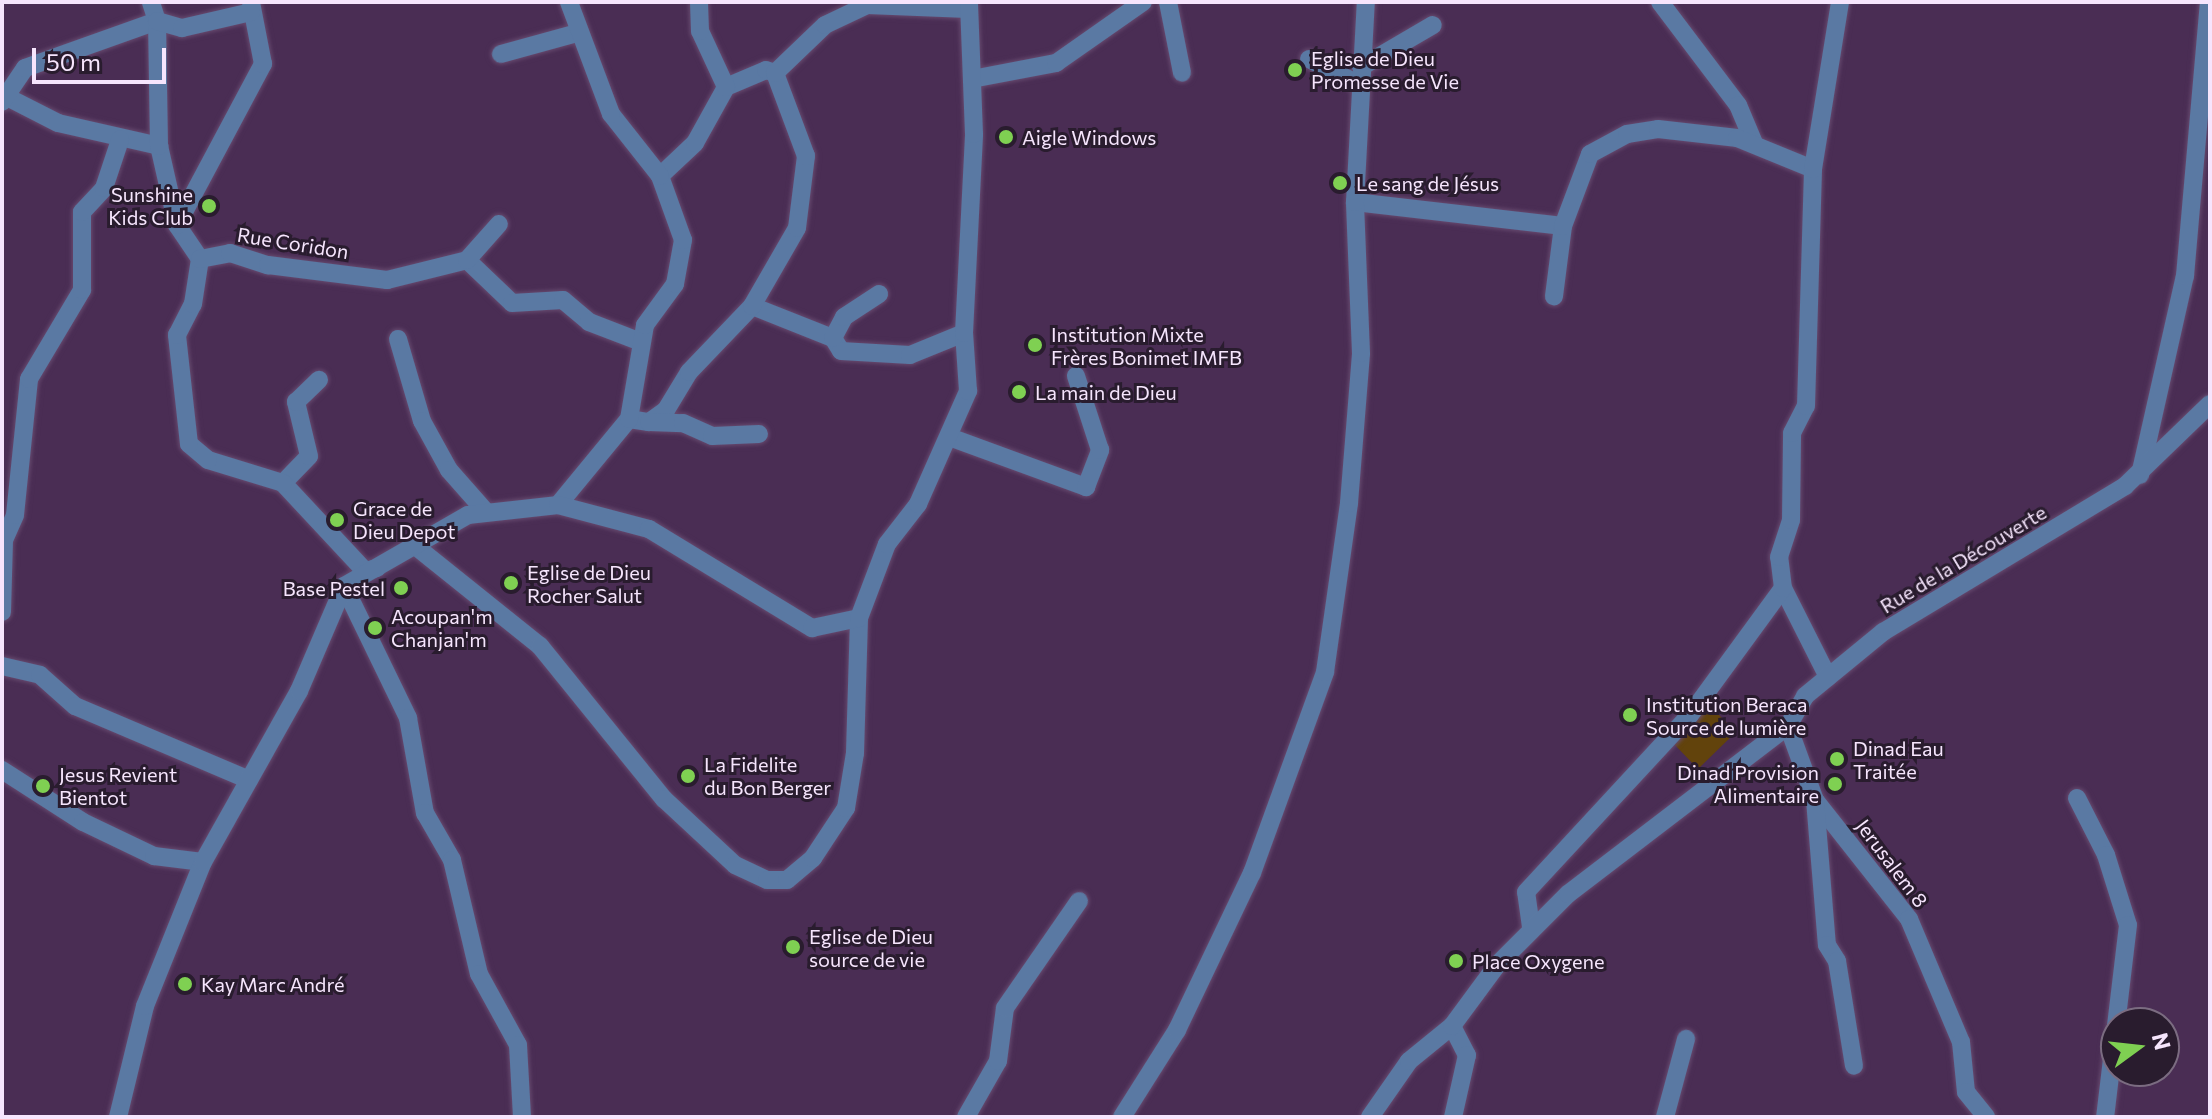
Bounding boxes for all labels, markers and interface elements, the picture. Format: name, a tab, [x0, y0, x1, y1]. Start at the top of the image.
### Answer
scale bar	[36, 32, 170, 82]
place label: Eglise de Dieu Promesse de Vie	[1311, 46, 1459, 93]
text: 50 m	[46, 47, 101, 76]
marker: Eglise de Dieu Promesse de Vie	[1286, 61, 1304, 79]
place label: Aigle Windows	[1022, 125, 1156, 149]
marker: Aigle Windows	[997, 128, 1015, 146]
place label: Le sang de Jésus	[1356, 171, 1499, 195]
marker: Le sang de Jésus	[1331, 174, 1349, 192]
place label: Sunshine Kids Club	[108, 182, 193, 229]
marker: Sunshine Kids Club	[200, 197, 218, 215]
street label: Rue Coridon	[236, 222, 350, 264]
place label: Institution Mixte Frères Bonimet IMFB	[1051, 322, 1242, 369]
marker: Institution Mixte Frères Bonimet IMFB	[1026, 336, 1044, 354]
place label: La main de Dieu	[1035, 380, 1177, 404]
marker: La main de Dieu	[1010, 383, 1028, 401]
place label: Grace de Dieu Depot	[353, 496, 456, 543]
street label: Rue de la Découverte	[1876, 500, 2050, 618]
marker: Grace de Dieu Depot	[328, 511, 346, 529]
place label: Eglise de Dieu Rocher Salut	[527, 560, 651, 607]
marker: Eglise de Dieu Rocher Salut	[502, 574, 520, 592]
place label: Base Pestel	[283, 576, 385, 600]
marker: Base Pestel	[392, 579, 410, 597]
place label: Acoupan'm Chanjan'm	[391, 604, 493, 651]
marker: Acoupan'm Chanjan'm	[366, 619, 384, 637]
place label: Institution Beraca Source de lumière	[1646, 692, 1807, 739]
marker: Institution Beraca Source de lumière	[1621, 706, 1639, 724]
place label: Dinad Eau Traitée	[1853, 736, 1944, 783]
marker: Dinad Eau Traitée	[1828, 750, 1846, 768]
place label: La Fidelite du Bon Berger	[704, 752, 831, 799]
place label: Dinad Provision Alimentaire	[1677, 760, 1819, 807]
place label: Jesus Revient Bientot	[59, 762, 177, 809]
marker: La Fidelite du Bon Berger	[679, 767, 697, 785]
marker: Dinad Provision Alimentaire	[1826, 775, 1844, 793]
marker: Jesus Revient Bientot	[34, 777, 52, 795]
street label: Jerusalem 8	[1851, 814, 1933, 912]
place label: Eglise de Dieu source de vie	[809, 924, 933, 971]
marker: Eglise de Dieu source de vie	[784, 938, 802, 956]
place label: Place Oxygene	[1472, 949, 1604, 973]
marker: Place Oxygene	[1447, 952, 1465, 970]
place label: Kay Marc André	[201, 972, 345, 996]
marker: Kay Marc André	[176, 975, 194, 993]
north arrow	[2100, 1007, 2180, 1087]
text: N	[2147, 1030, 2177, 1053]

